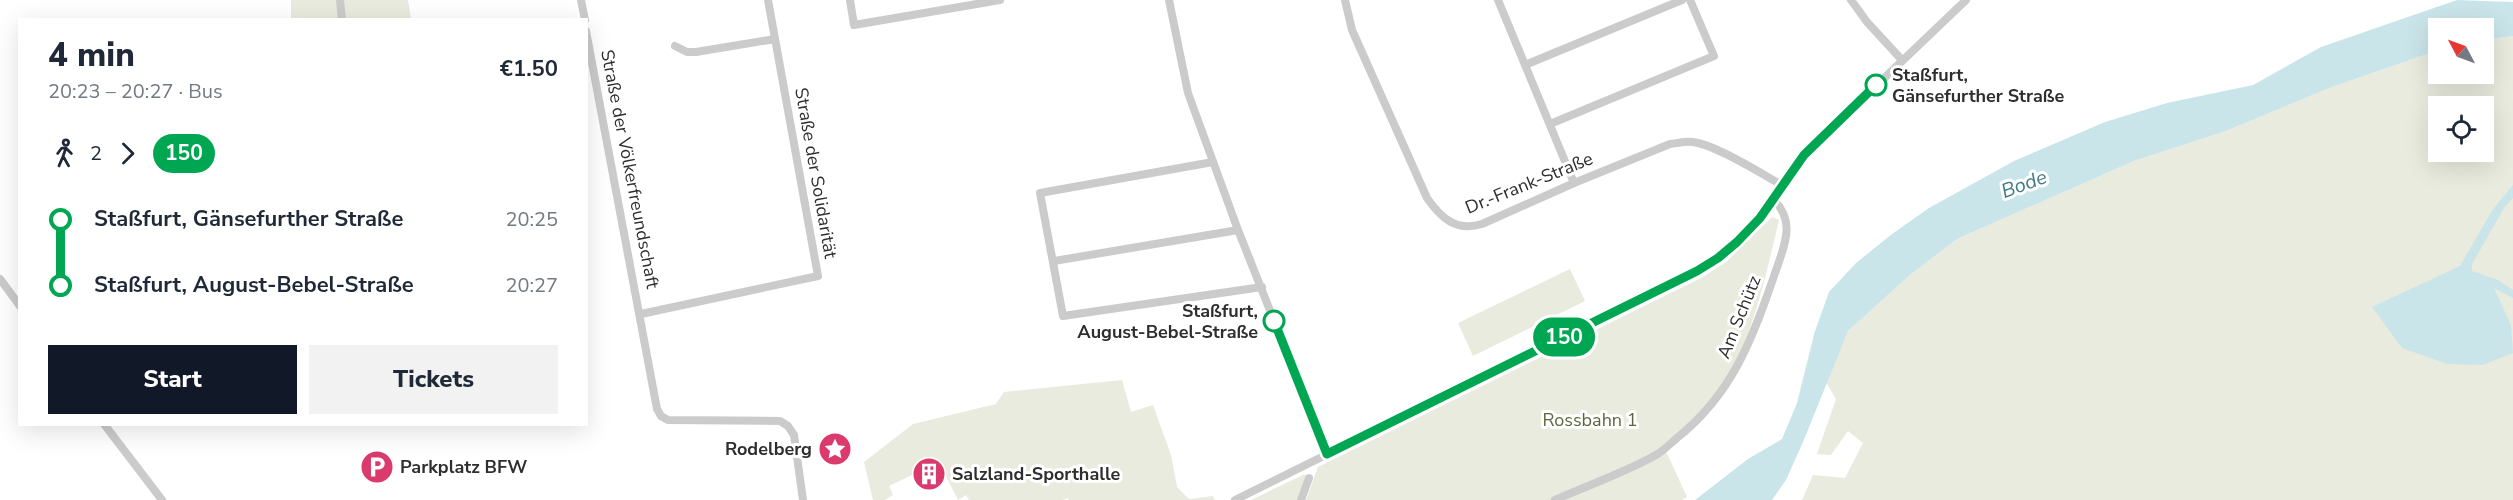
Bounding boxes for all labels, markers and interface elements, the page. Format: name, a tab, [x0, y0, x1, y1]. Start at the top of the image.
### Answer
north arrow	[2428, 18, 2494, 84]
map controls	[2428, 18, 2494, 162]
text: 4 min	[48, 33, 135, 78]
street label: Straße der Völkerfreundschaft	[595, 47, 665, 291]
text: €1.50	[500, 54, 558, 84]
place label: Staßfurt, Gänsefurther Straße	[1892, 63, 2065, 108]
marker: Staßfurt, Gänsefurther Straße	[1865, 74, 1887, 96]
text: 20:23 – 20:27 · Bus	[48, 78, 223, 105]
street label: Straße der Solidarität	[789, 86, 843, 261]
button: locate	[2428, 96, 2494, 162]
icon: walk	[48, 137, 81, 170]
icon: forward	[111, 137, 144, 170]
text: 150	[165, 139, 203, 167]
text: 2	[90, 140, 102, 167]
street label: Dr.-Frank-Straße	[1462, 146, 1596, 220]
water label: Bode	[1997, 163, 2051, 205]
text: Staßfurt, Gänsefurther Straße	[94, 204, 403, 234]
text: 20:25	[505, 206, 558, 233]
text: Staßfurt, August-Bebel-Straße	[94, 270, 414, 300]
text: 20:27	[505, 272, 558, 299]
street label: Am Schütz	[1711, 272, 1767, 362]
place label: Staßfurt, August-Bebel-Straße	[1077, 299, 1258, 344]
marker: Staßfurt, August-Bebel-Straße	[1263, 310, 1285, 332]
line badge: 150	[1530, 318, 1598, 356]
text: 150	[1545, 323, 1583, 351]
button: Start	[48, 345, 297, 414]
button: Tickets	[309, 345, 558, 414]
park label: Rossbahn 1	[1542, 408, 1638, 432]
place icon: Rodelberg	[817, 431, 853, 467]
place label: Rodelberg	[725, 437, 812, 461]
parking icon: Parkplatz BFW	[359, 449, 395, 485]
place label: Parkplatz BFW	[400, 455, 527, 479]
building icon: Salzland-Sporthalle	[911, 456, 947, 492]
place label: Salzland-Sporthalle	[952, 462, 1121, 486]

